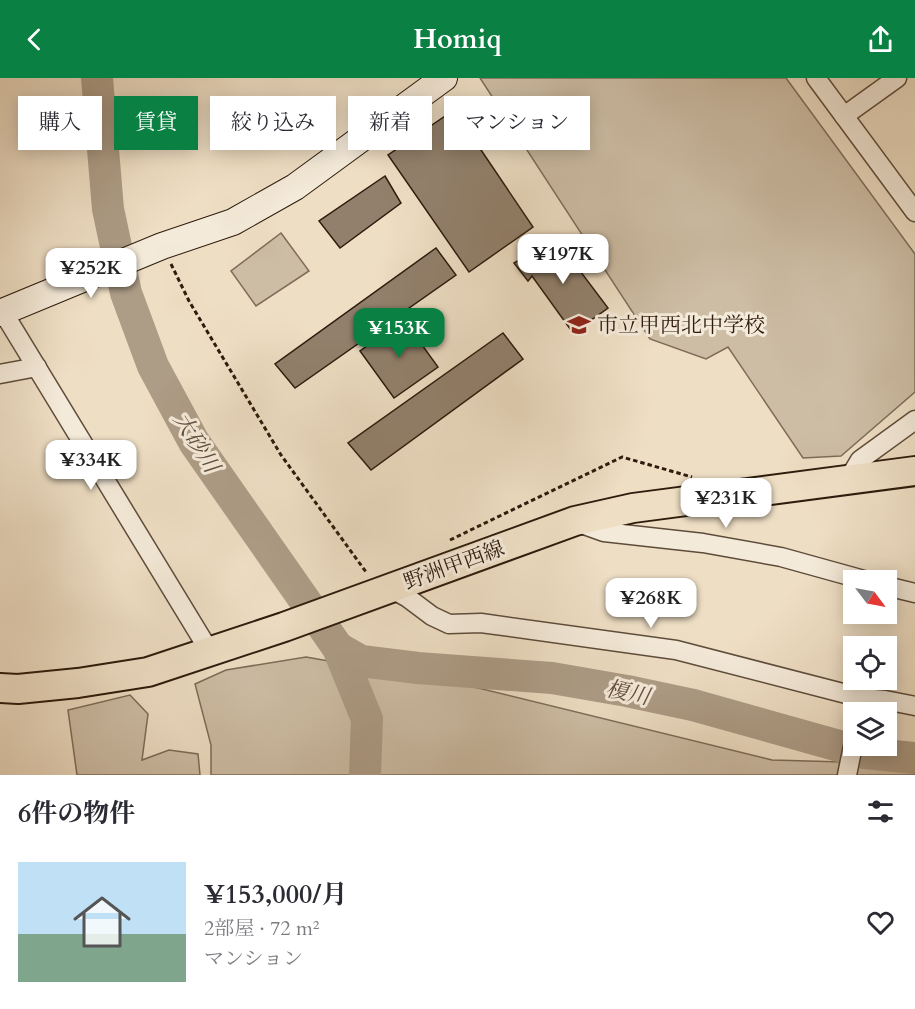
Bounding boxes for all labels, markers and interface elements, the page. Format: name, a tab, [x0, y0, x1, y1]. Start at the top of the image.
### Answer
text: Homiq	[413, 21, 502, 58]
icon: back	[18, 23, 51, 56]
icon: share	[864, 23, 897, 56]
chip: 購入	[18, 96, 102, 150]
chip: 賃貸	[114, 96, 198, 150]
chip: 絞り込み	[210, 96, 336, 150]
chip: 新着	[348, 96, 432, 150]
chip: マンション	[444, 96, 590, 150]
pin: ¥197K	[521, 234, 605, 285]
text: ¥197K	[532, 240, 594, 267]
pin: ¥252K	[49, 248, 133, 299]
text: ¥252K	[60, 254, 122, 281]
pin: ¥153K	[357, 308, 441, 359]
place label: 市立甲西北中学校	[597, 311, 765, 340]
school or university icon: 市立甲西北中学校	[566, 312, 592, 338]
text: ¥153K	[368, 314, 430, 341]
water label: 大砂川	[166, 407, 227, 480]
pin: ¥334K	[49, 440, 133, 491]
text: ¥334K	[60, 446, 122, 473]
pin: ¥231K	[684, 478, 768, 529]
text: ¥231K	[695, 484, 757, 511]
street label: 野洲甲西線	[400, 534, 508, 597]
north arrow	[843, 570, 897, 624]
map controls	[843, 570, 897, 756]
pin: ¥268K	[609, 578, 693, 629]
text: ¥268K	[620, 584, 682, 611]
button: locate	[843, 636, 897, 690]
water label: 榎川	[603, 674, 654, 713]
button: layers	[843, 702, 897, 756]
icon: filters	[864, 795, 897, 828]
text: 6件の物件	[18, 796, 135, 831]
text: ¥153,000/月	[204, 877, 347, 912]
icon: home	[66, 886, 138, 958]
icon: heart	[864, 906, 897, 939]
text: 2部屋 · 72 m²	[204, 915, 320, 942]
text: マンション	[204, 945, 303, 972]

